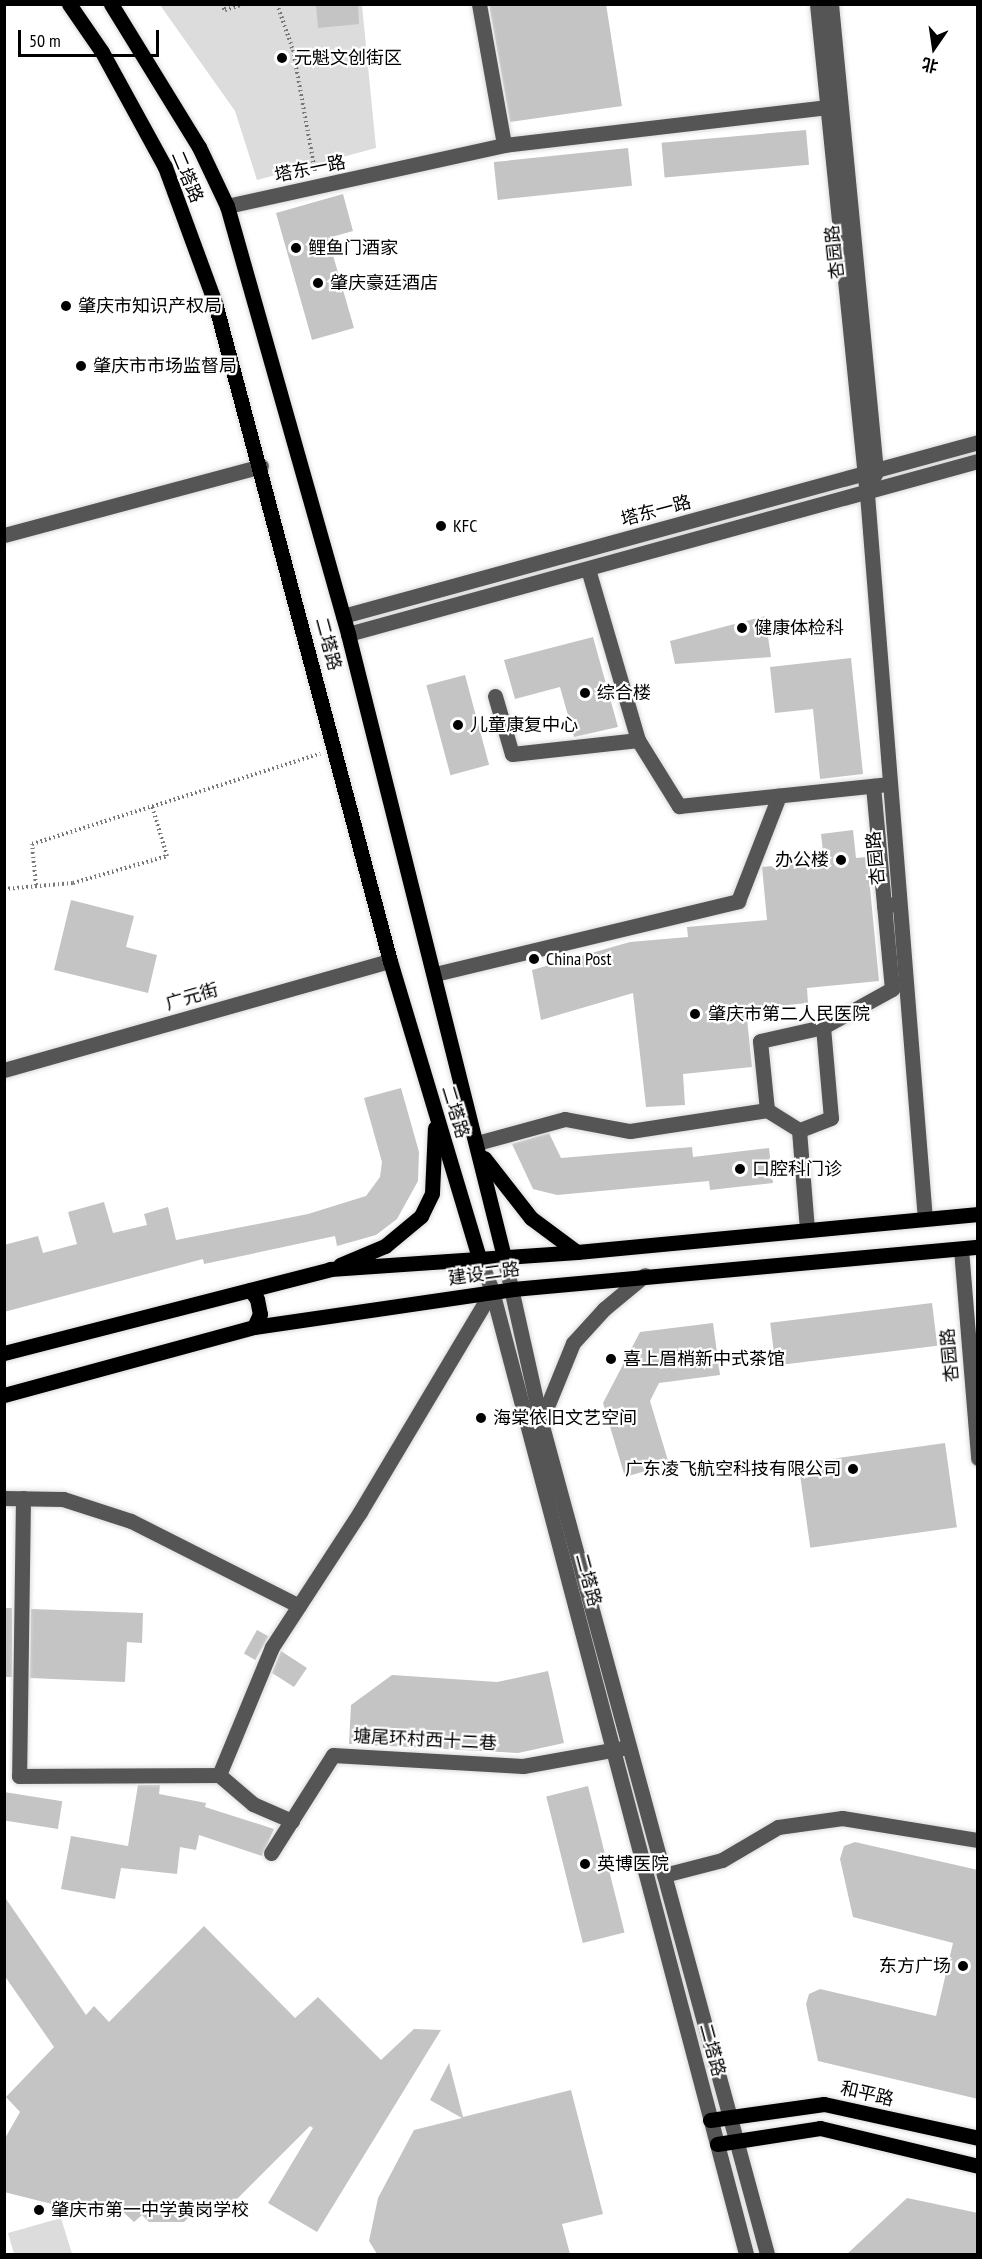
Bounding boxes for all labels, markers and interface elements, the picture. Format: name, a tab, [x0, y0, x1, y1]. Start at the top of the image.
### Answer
scale bar	[21, 18, 162, 56]
north arrow	[904, 18, 964, 78]
text: 50 m	[29, 29, 61, 52]
place label: 元魁文创街区	[294, 47, 402, 69]
marker: 元魁文创街区	[275, 51, 289, 65]
text: 北	[920, 54, 940, 77]
street label: 二塔路	[167, 148, 207, 206]
street label: 塔东一路	[273, 152, 347, 186]
street label: 杏园路	[821, 224, 849, 280]
place label: 鲤鱼门酒家	[308, 237, 398, 259]
marker: 鲤鱼门酒家	[289, 241, 303, 255]
place label: 肇庆豪廷酒店	[330, 272, 438, 294]
marker: 肇庆豪廷酒店	[311, 276, 325, 290]
place label: 肇庆市知识产权局	[78, 295, 222, 317]
marker: 肇庆市知识产权局	[59, 299, 73, 313]
place label: 肇庆市市场监督局	[93, 355, 237, 377]
marker: 肇庆市市场监督局	[74, 359, 88, 373]
street label: 塔东一路	[618, 491, 694, 531]
place label: KFC	[453, 515, 478, 537]
marker: KFC	[434, 519, 448, 533]
street label: 二塔路	[311, 615, 345, 673]
place label: 健康体检科	[754, 617, 844, 639]
marker: 健康体检科	[735, 621, 749, 635]
place label: 综合楼	[597, 682, 651, 704]
marker: 综合楼	[578, 686, 592, 700]
place label: 儿童康复中心	[470, 714, 578, 736]
marker: 儿童康复中心	[451, 718, 465, 732]
street label: 杏园路	[863, 830, 889, 886]
place label: 办公楼	[775, 849, 829, 871]
marker: 办公楼	[834, 853, 848, 867]
place label: China Post	[546, 948, 611, 970]
marker: China Post	[527, 952, 541, 966]
street label: 广元街	[163, 979, 221, 1015]
place label: 肇庆市第二人民医院	[708, 1003, 870, 1025]
marker: 肇庆市第二人民医院	[686, 1005, 704, 1023]
street label: 二塔路	[437, 1083, 473, 1141]
place label: 口腔科门诊	[752, 1158, 842, 1180]
marker: 口腔科门诊	[733, 1162, 747, 1176]
street label: 建设二路	[447, 1258, 521, 1290]
street label: 杏园路	[937, 1327, 963, 1383]
place label: 喜上眉梢新中式茶馆	[623, 1348, 785, 1370]
marker: 喜上眉梢新中式茶馆	[604, 1352, 618, 1366]
place label: 海棠依旧文艺空间	[493, 1407, 637, 1429]
marker: 海棠依旧文艺空间	[474, 1411, 488, 1425]
place label: 广东凌飞航空科技有限公司	[625, 1458, 841, 1480]
marker: 广东凌飞航空科技有限公司	[846, 1462, 860, 1476]
street label: 二塔路	[571, 1551, 605, 1609]
street label: 塘尾环村西十二巷	[353, 1725, 497, 1755]
place label: 英博医院	[597, 1853, 669, 1875]
marker: 英博医院	[578, 1857, 592, 1871]
place label: 东方广场	[879, 1955, 951, 1977]
marker: 东方广场	[956, 1959, 970, 1973]
street label: 二塔路	[695, 2021, 729, 2079]
street label: 和平路	[838, 2077, 896, 2111]
place label: 肇庆市第一中学黄岗学校	[51, 2199, 249, 2221]
marker: 肇庆市第一中学黄岗学校	[32, 2203, 46, 2217]

